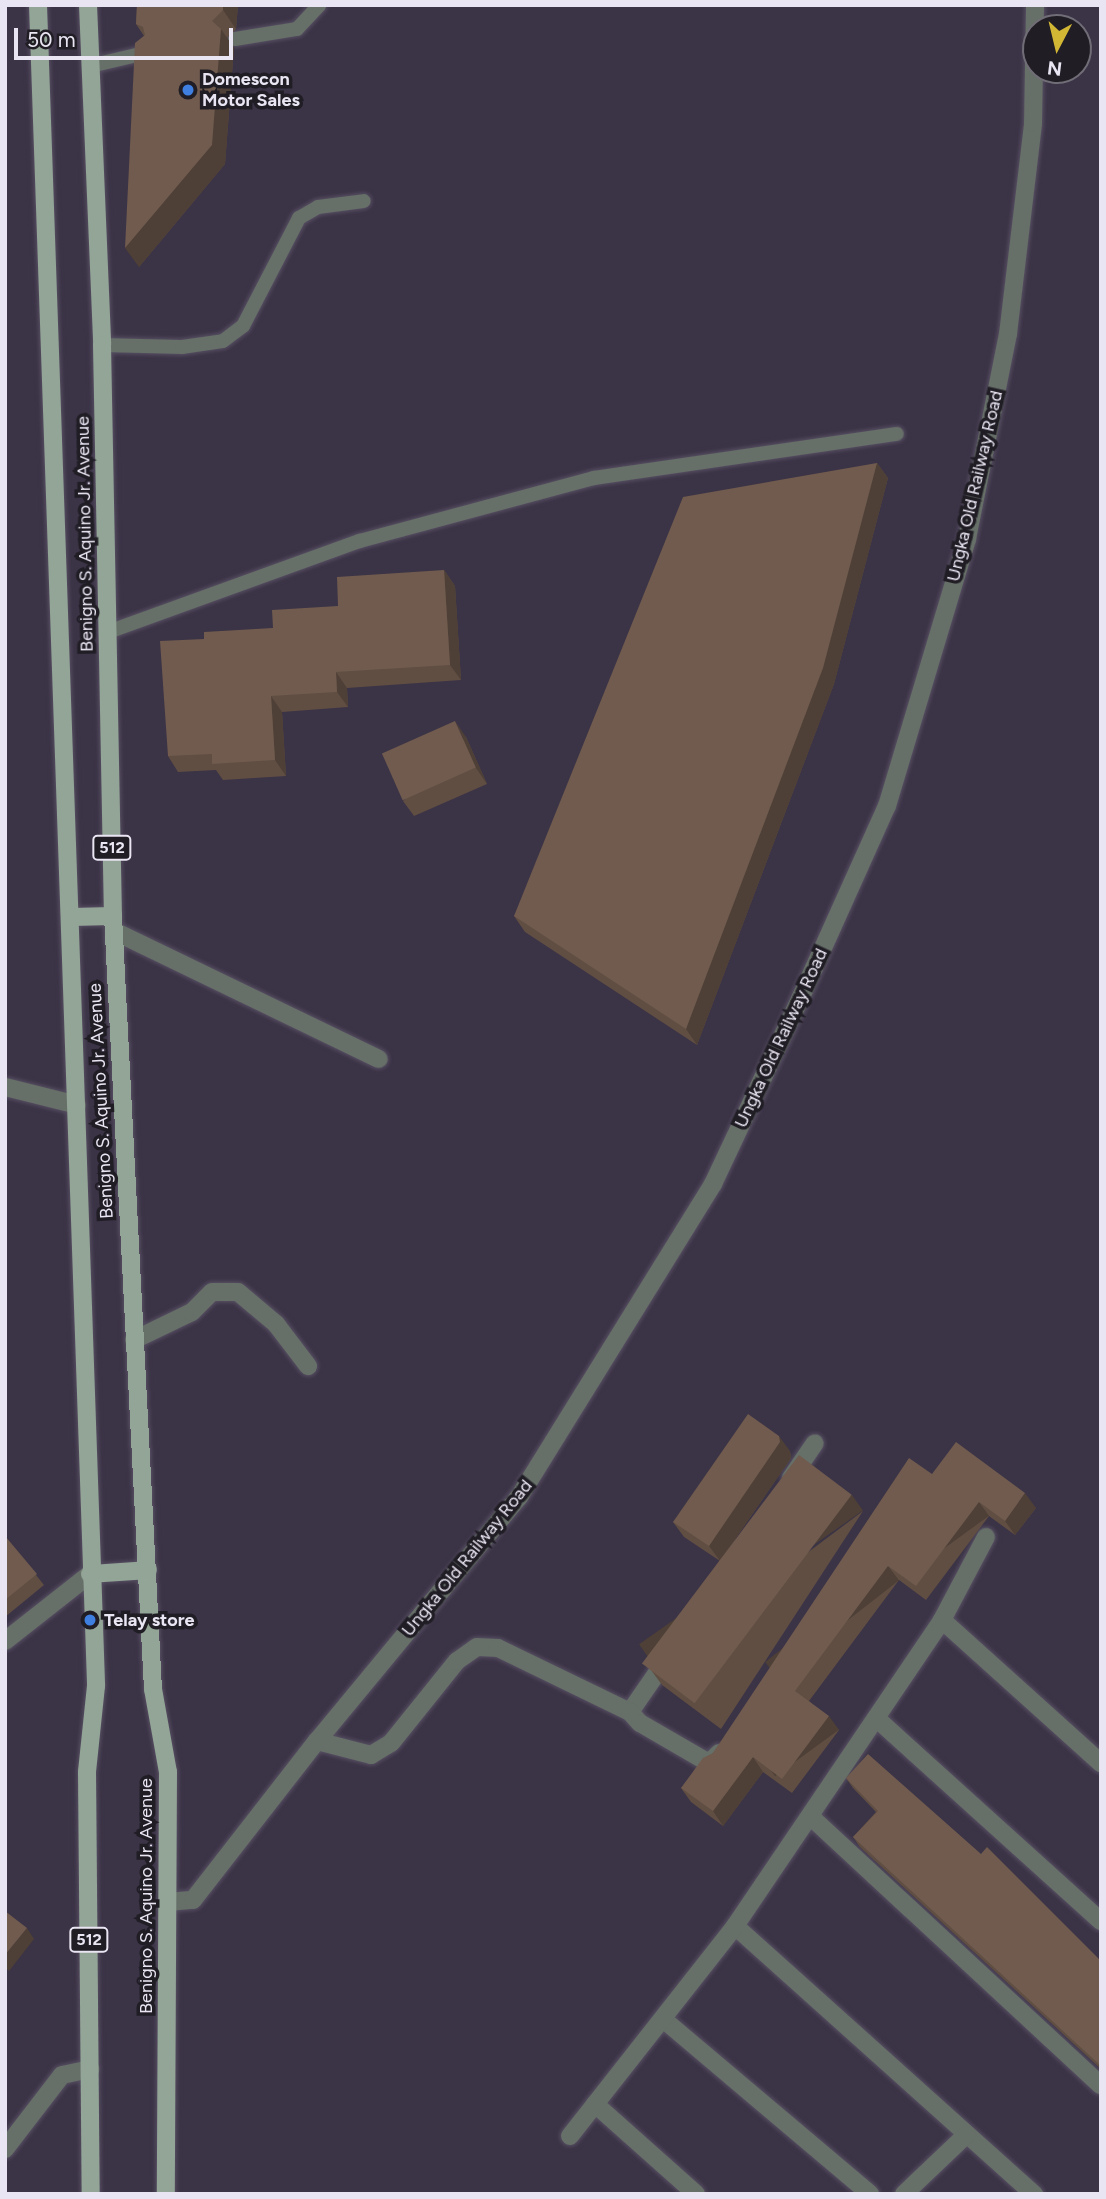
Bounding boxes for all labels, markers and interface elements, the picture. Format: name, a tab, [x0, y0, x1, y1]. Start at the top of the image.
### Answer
scale bar	[18, 14, 236, 58]
north arrow	[1022, 14, 1092, 84]
text: 50 m	[27, 27, 76, 52]
text: N	[1046, 56, 1063, 81]
place label: Domescon Motor Sales	[202, 69, 300, 112]
marker: Domescon Motor Sales	[180, 82, 196, 98]
street label: Ungka Old Railway Road	[943, 388, 1007, 584]
street label: Benigno S. Aquino Jr. Avenue	[72, 416, 98, 652]
road number: 512	[91, 835, 133, 860]
street label: Ungka Old Railway Road	[730, 945, 832, 1131]
street label: Benigno S. Aquino Jr. Avenue	[84, 983, 118, 1219]
street label: Ungka Old Railway Road	[397, 1475, 537, 1641]
place label: Telay store	[104, 1609, 194, 1631]
marker: Telay store	[82, 1612, 98, 1628]
street label: Benigno S. Aquino Jr. Avenue	[135, 1778, 157, 2014]
road number: 512	[68, 1928, 110, 1952]

